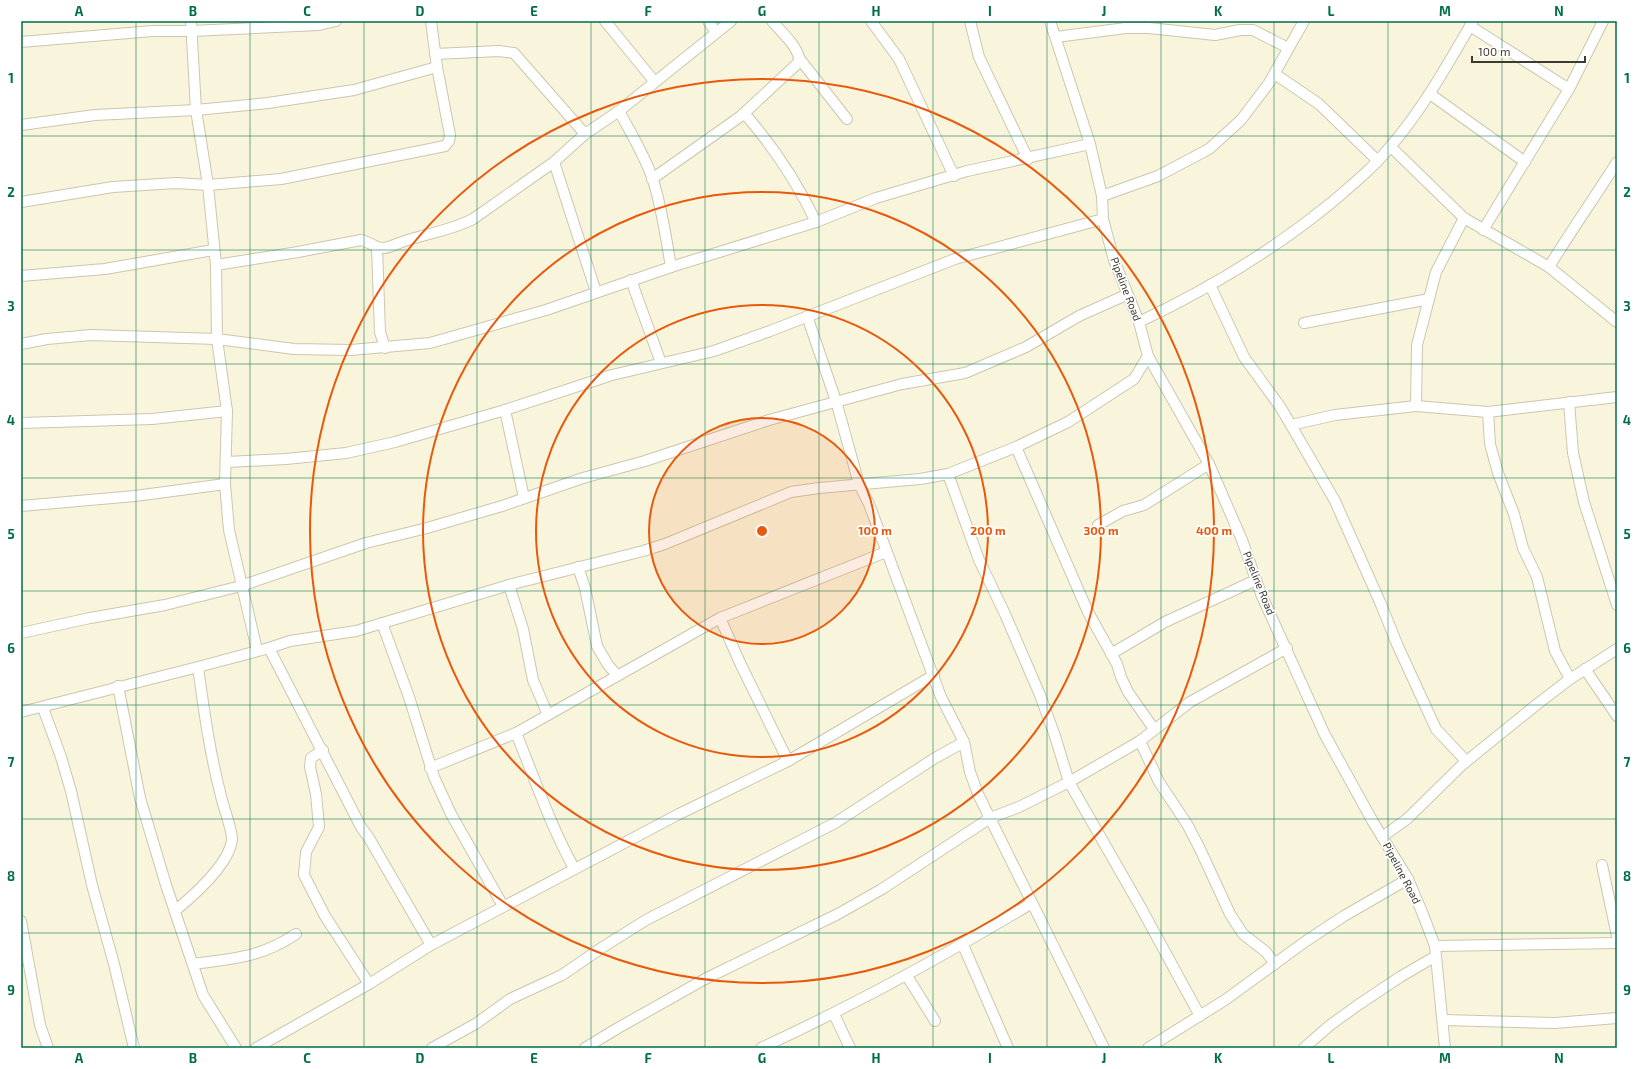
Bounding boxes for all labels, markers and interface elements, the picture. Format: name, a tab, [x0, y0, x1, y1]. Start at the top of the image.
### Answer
text: A	[75, 3, 84, 19]
text: B	[189, 3, 197, 19]
text: C	[303, 3, 311, 19]
text: D	[416, 3, 425, 19]
text: E	[530, 3, 538, 19]
text: F	[644, 3, 652, 19]
text: G	[758, 3, 766, 19]
text: H	[872, 3, 881, 19]
text: I	[988, 3, 992, 19]
text: J	[1102, 3, 1106, 19]
text: K	[1214, 3, 1223, 19]
text: L	[1328, 3, 1335, 19]
text: M	[1439, 3, 1451, 19]
text: N	[1554, 3, 1564, 19]
scale bar	[1472, 38, 1585, 64]
text: 100 m	[1478, 44, 1510, 58]
text: 1	[8, 70, 14, 86]
text: 1	[1624, 70, 1630, 86]
text: 2	[7, 184, 15, 200]
text: 2	[1623, 184, 1631, 200]
street label: Pipeline Road	[1108, 255, 1145, 323]
text: 3	[7, 298, 15, 314]
text: 3	[1623, 298, 1631, 314]
text: 4	[7, 412, 15, 428]
text: 4	[1623, 412, 1631, 428]
text: 100 m	[858, 523, 892, 537]
text: 200 m	[970, 523, 1006, 537]
text: 300 m	[1083, 523, 1119, 537]
text: 400 m	[1196, 523, 1232, 537]
centre of rings	[755, 524, 769, 538]
text: 5	[7, 526, 15, 542]
text: 5	[1623, 526, 1631, 542]
street label: Pipeline Road	[1241, 549, 1278, 617]
text: 6	[7, 640, 15, 656]
text: 6	[1623, 640, 1631, 656]
text: 7	[8, 754, 15, 770]
text: 7	[1624, 754, 1631, 770]
street label: Pipeline Road	[1381, 840, 1424, 906]
text: 8	[7, 868, 15, 884]
text: 8	[1623, 868, 1631, 884]
text: 9	[7, 982, 15, 998]
text: 9	[1623, 982, 1631, 998]
text: A	[75, 1050, 84, 1066]
text: B	[189, 1050, 197, 1066]
text: C	[303, 1050, 311, 1066]
text: D	[416, 1050, 425, 1066]
text: E	[530, 1050, 538, 1066]
text: F	[644, 1050, 652, 1066]
text: G	[758, 1050, 766, 1066]
text: H	[872, 1050, 881, 1066]
text: I	[988, 1050, 992, 1066]
text: J	[1102, 1050, 1106, 1066]
text: K	[1214, 1050, 1223, 1066]
text: L	[1328, 1050, 1335, 1066]
text: M	[1439, 1050, 1451, 1066]
text: N	[1554, 1050, 1564, 1066]

